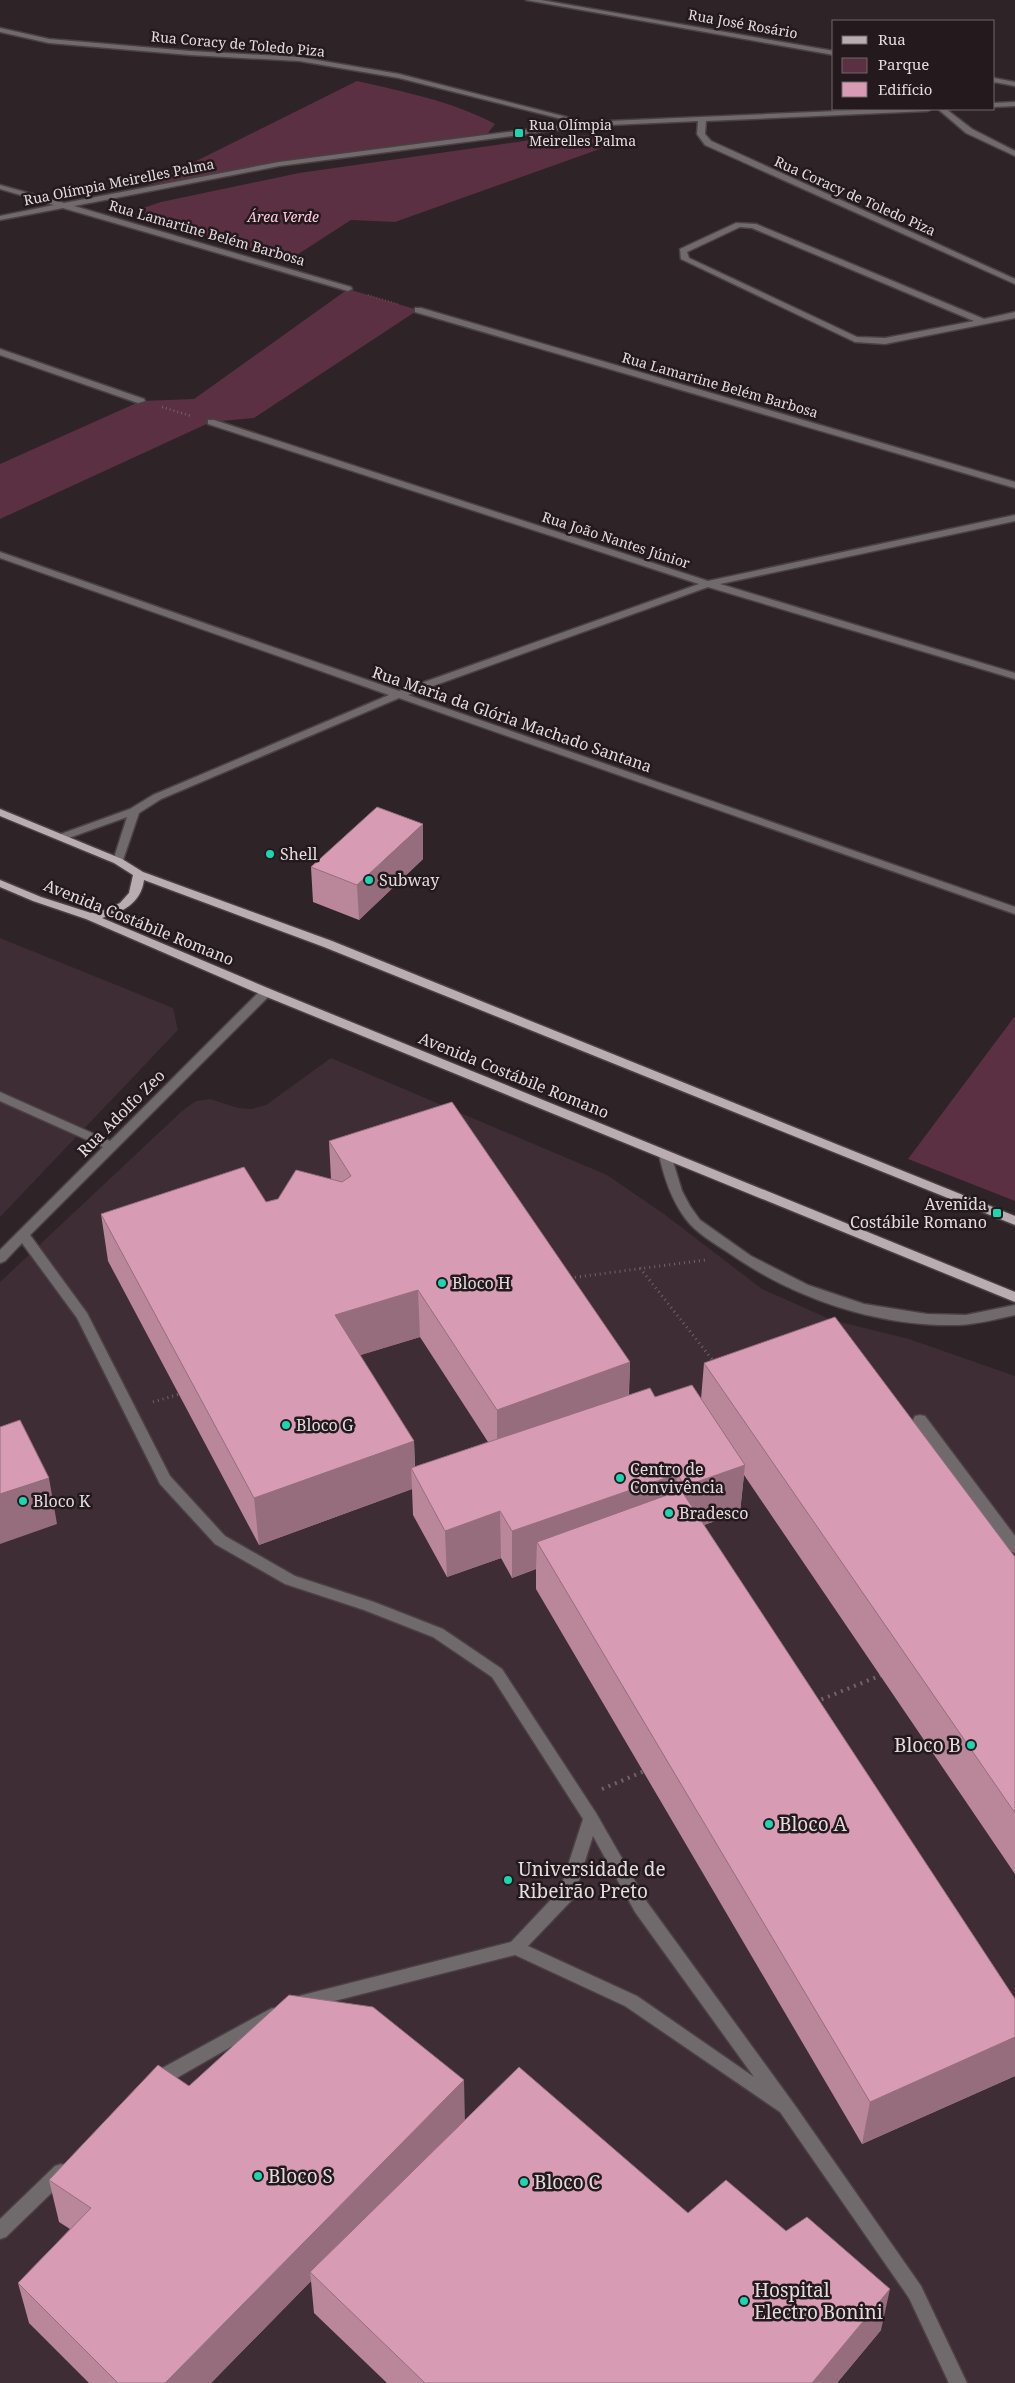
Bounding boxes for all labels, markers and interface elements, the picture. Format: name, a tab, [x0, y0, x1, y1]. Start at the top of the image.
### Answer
street label: Rua José Rosário	[687, 5, 799, 42]
legend	[832, 20, 995, 110]
street label: Rua Coracy de Toledo Piza	[150, 26, 326, 61]
text: Rua	[878, 29, 906, 49]
text: Parque	[878, 54, 929, 74]
text: Edifício	[878, 79, 933, 99]
place label: Rua Olímpia Meirelles Palma	[529, 115, 636, 150]
marker: Rua Olímpia Meirelles Palma	[513, 127, 525, 139]
street label: Rua Coracy de Toledo Piza	[772, 151, 939, 240]
street label: Rua Olímpia Meirelles Palma	[22, 154, 216, 209]
street label: Rua Lamartine Belém Barbosa	[107, 195, 308, 270]
park label: Área Verde	[246, 207, 319, 226]
street label: Rua Lamartine Belém Barbosa	[620, 347, 821, 422]
street label: Rua João Nantes Júnior	[540, 507, 693, 573]
street label: Rua Maria da Glória Machado Santana	[369, 661, 655, 777]
place label: Shell	[280, 843, 317, 865]
marker: Shell	[264, 848, 276, 860]
place label: Subway	[379, 869, 440, 891]
street label: Avenida Costábile Romano	[41, 874, 237, 970]
marker: Subway	[363, 874, 375, 886]
street label: Avenida Costábile Romano	[416, 1027, 612, 1123]
street label: Rua Adolfo Zeo	[72, 1064, 170, 1162]
place label: Avenida Costábile Romano	[850, 1193, 987, 1233]
marker: Avenida Costábile Romano	[991, 1207, 1003, 1219]
place label: Bloco H	[452, 1272, 511, 1294]
marker: Bloco H	[436, 1277, 448, 1289]
place label: Bloco G	[296, 1414, 354, 1436]
marker: Bloco G	[280, 1419, 292, 1431]
place label: Centro de Convivência	[630, 1458, 724, 1498]
marker: Centro de Convivência	[614, 1472, 626, 1484]
place label: Bloco K	[33, 1490, 91, 1512]
marker: Bloco K	[17, 1495, 29, 1507]
place label: Bradesco	[679, 1502, 748, 1524]
marker: Bradesco	[663, 1507, 675, 1519]
place label: Bloco B	[894, 1732, 961, 1758]
marker: Bloco B	[965, 1739, 977, 1751]
place label: Bloco A	[779, 1811, 848, 1837]
marker: Bloco A	[763, 1818, 775, 1830]
place label: Universidade de Ribeirão Preto	[518, 1856, 666, 1904]
marker: Universidade de Ribeirão Preto	[502, 1874, 514, 1886]
place label: Bloco S	[268, 2163, 333, 2189]
place label: Bloco C	[534, 2169, 601, 2195]
marker: Bloco S	[252, 2170, 264, 2182]
marker: Bloco C	[518, 2176, 530, 2188]
place label: Hospital Electro Bonini	[754, 2277, 883, 2325]
marker: Hospital Electro Bonini	[738, 2295, 750, 2307]

